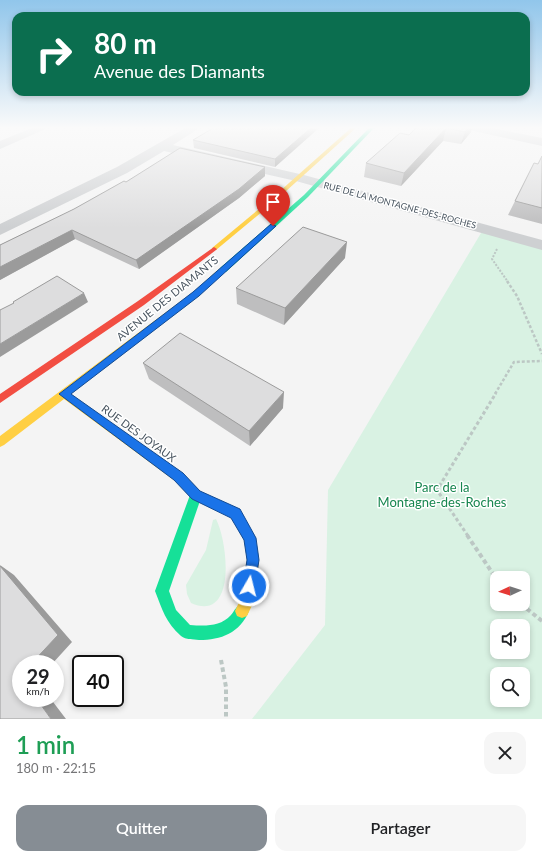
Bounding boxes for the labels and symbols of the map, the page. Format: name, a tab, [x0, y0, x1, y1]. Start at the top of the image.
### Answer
street label: RUE DE LA MONTAGNE-DES-ROCHES	[322, 179, 478, 231]
pin	[256, 185, 290, 226]
street label: AVENUE DES DIAMANTS	[113, 253, 221, 343]
street label: RUE DES JOYAUX	[99, 402, 179, 465]
park label: Parc de la Montagne-des-Roches	[378, 479, 507, 510]
position arrow	[228, 565, 270, 607]
north arrow	[490, 571, 530, 611]
speed limit sign: 40	[72, 655, 124, 707]

